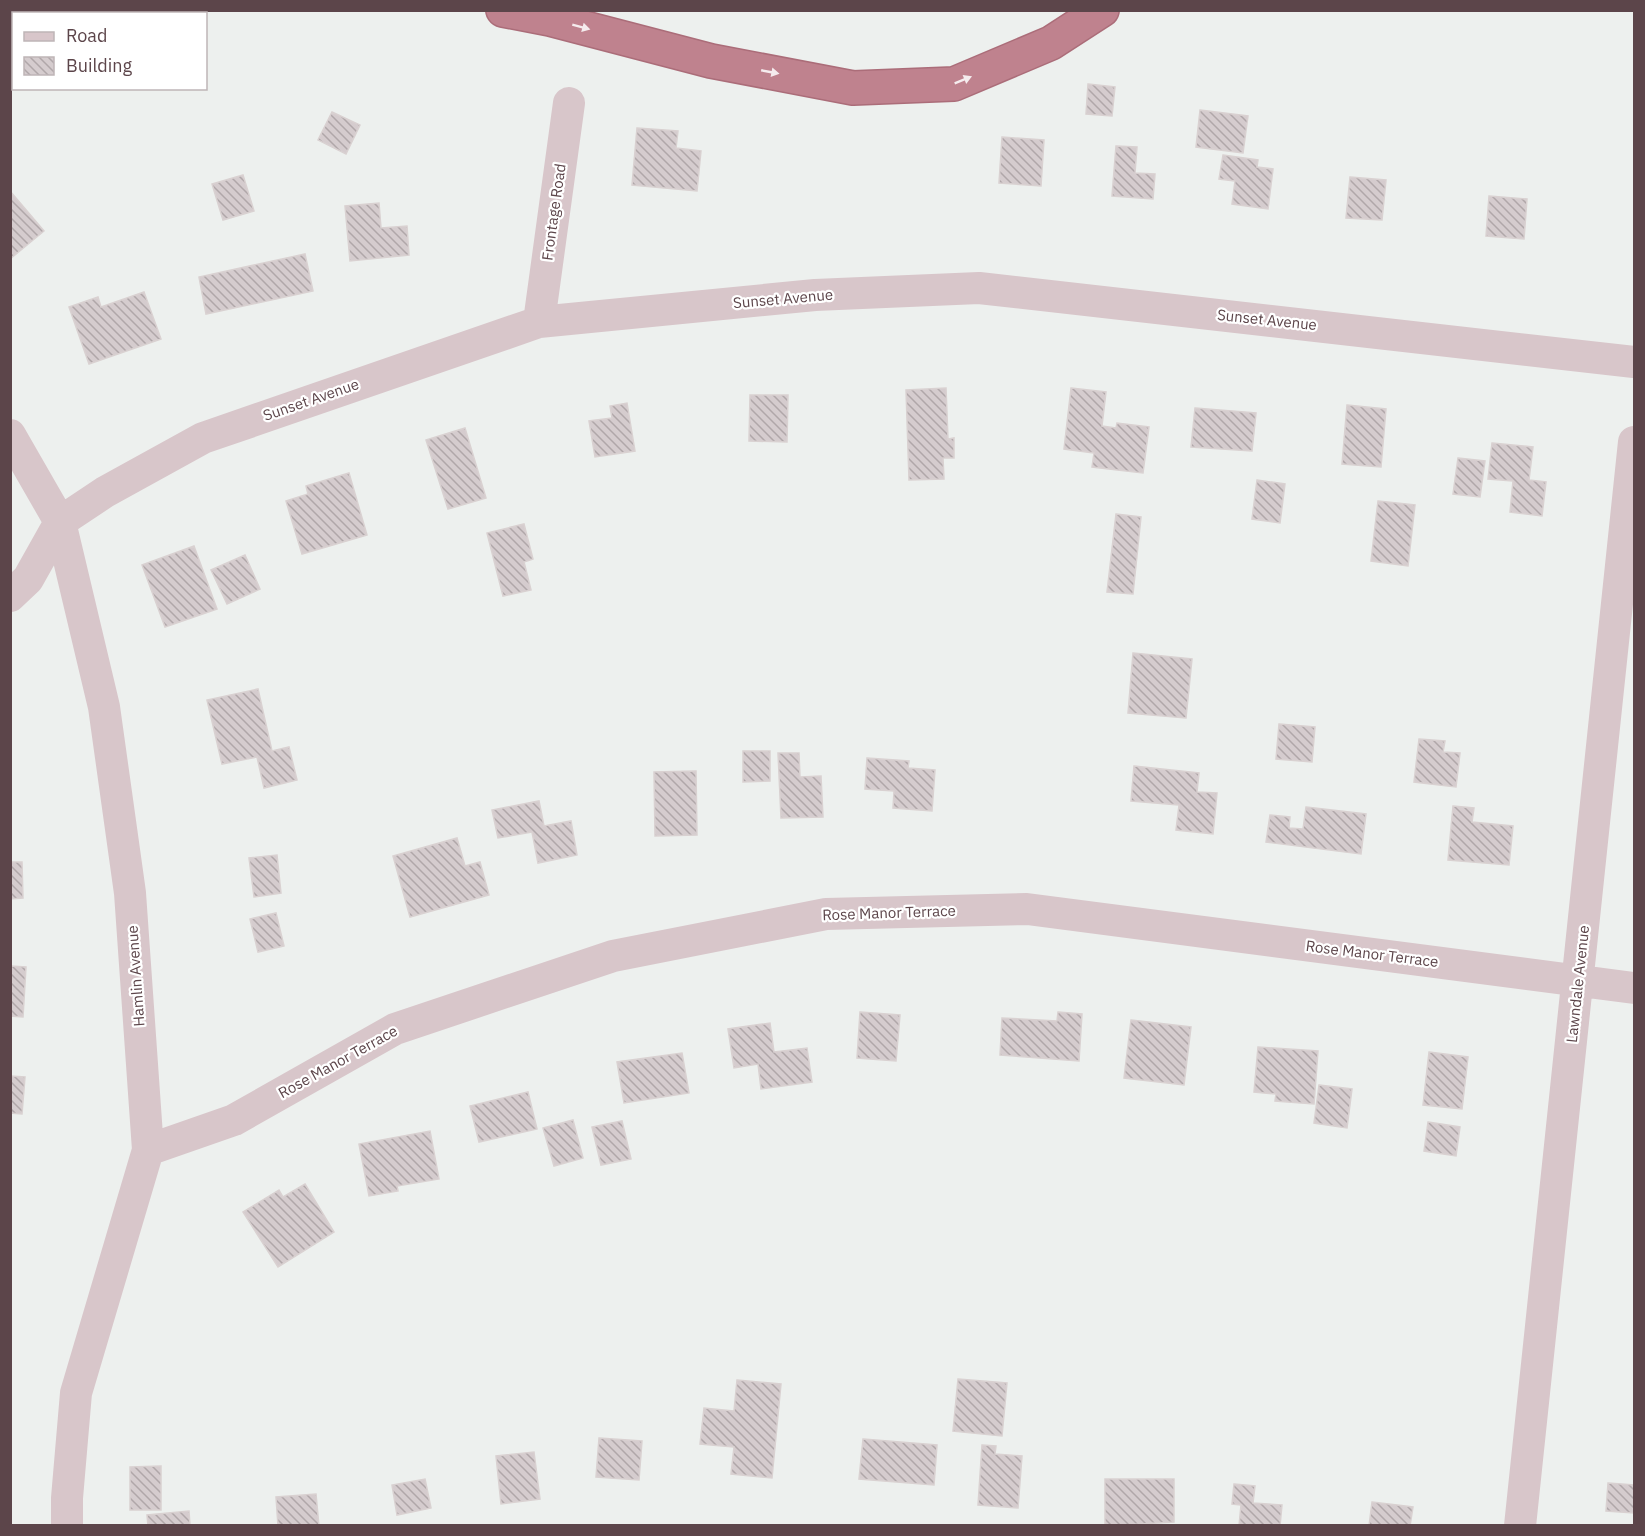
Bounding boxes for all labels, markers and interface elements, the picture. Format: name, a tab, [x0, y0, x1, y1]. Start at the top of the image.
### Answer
legend	[12, 12, 207, 90]
one-way arrow	[572, 23, 590, 32]
text: Road	[66, 24, 107, 47]
text: Building	[66, 54, 133, 77]
one-way arrow	[761, 68, 780, 77]
one-way arrow	[954, 75, 972, 84]
street label: Frontage Road	[537, 162, 570, 262]
street label: Sunset Avenue	[732, 285, 834, 312]
street label: Sunset Avenue	[1216, 305, 1318, 334]
street label: Sunset Avenue	[260, 374, 361, 425]
street label: Rose Manor Terrace	[822, 901, 956, 924]
street label: Lawndale Avenue	[1562, 924, 1593, 1044]
street label: Hamlin Avenue	[122, 925, 149, 1027]
street label: Rose Manor Terrace	[1305, 936, 1439, 971]
street label: Rose Manor Terrace	[275, 1021, 401, 1102]

